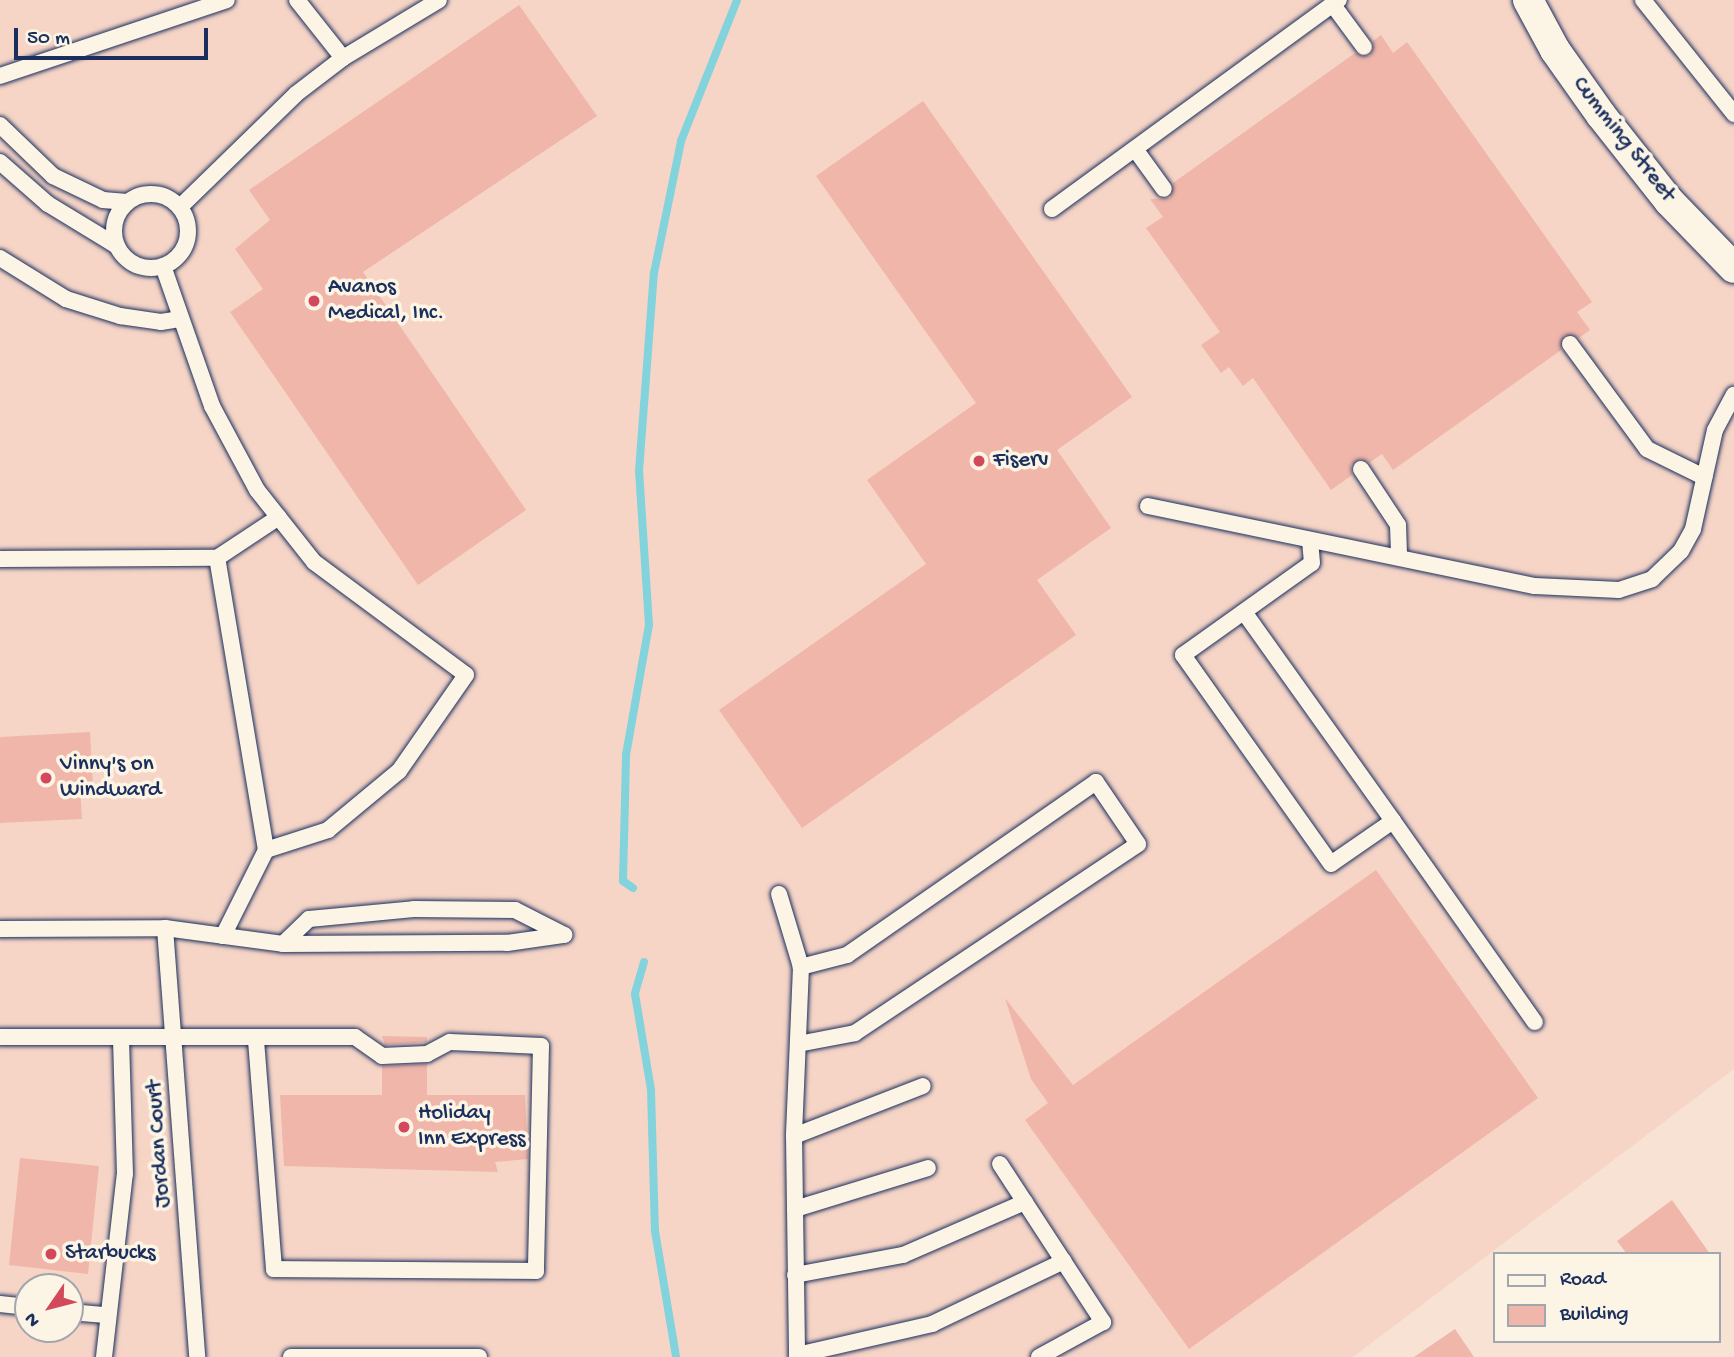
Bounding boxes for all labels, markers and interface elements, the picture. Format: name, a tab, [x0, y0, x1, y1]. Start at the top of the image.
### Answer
scale bar	[18, 14, 212, 58]
text: 50 m	[27, 27, 70, 52]
street label: Cumming Street	[1565, 72, 1681, 208]
place label: Avanos Medical, Inc.	[328, 274, 444, 328]
marker: Avanos Medical, Inc.	[306, 293, 322, 309]
place label: Fiserv	[993, 447, 1048, 475]
marker: Fiserv	[971, 453, 987, 469]
place label: Vinny's on Windward	[60, 751, 161, 805]
marker: Vinny's on Windward	[38, 770, 54, 786]
street label: Jordan Court	[142, 1079, 178, 1209]
place label: Holiday Inn Express	[418, 1100, 526, 1154]
marker: Holiday Inn Express	[396, 1119, 412, 1135]
place label: Starbucks	[65, 1240, 155, 1268]
marker: Starbucks	[43, 1246, 59, 1262]
legend	[1492, 1252, 1720, 1343]
text: Road	[1560, 1268, 1606, 1293]
north arrow	[14, 1273, 84, 1343]
text: Building	[1560, 1303, 1629, 1328]
text: N	[20, 1308, 46, 1331]

